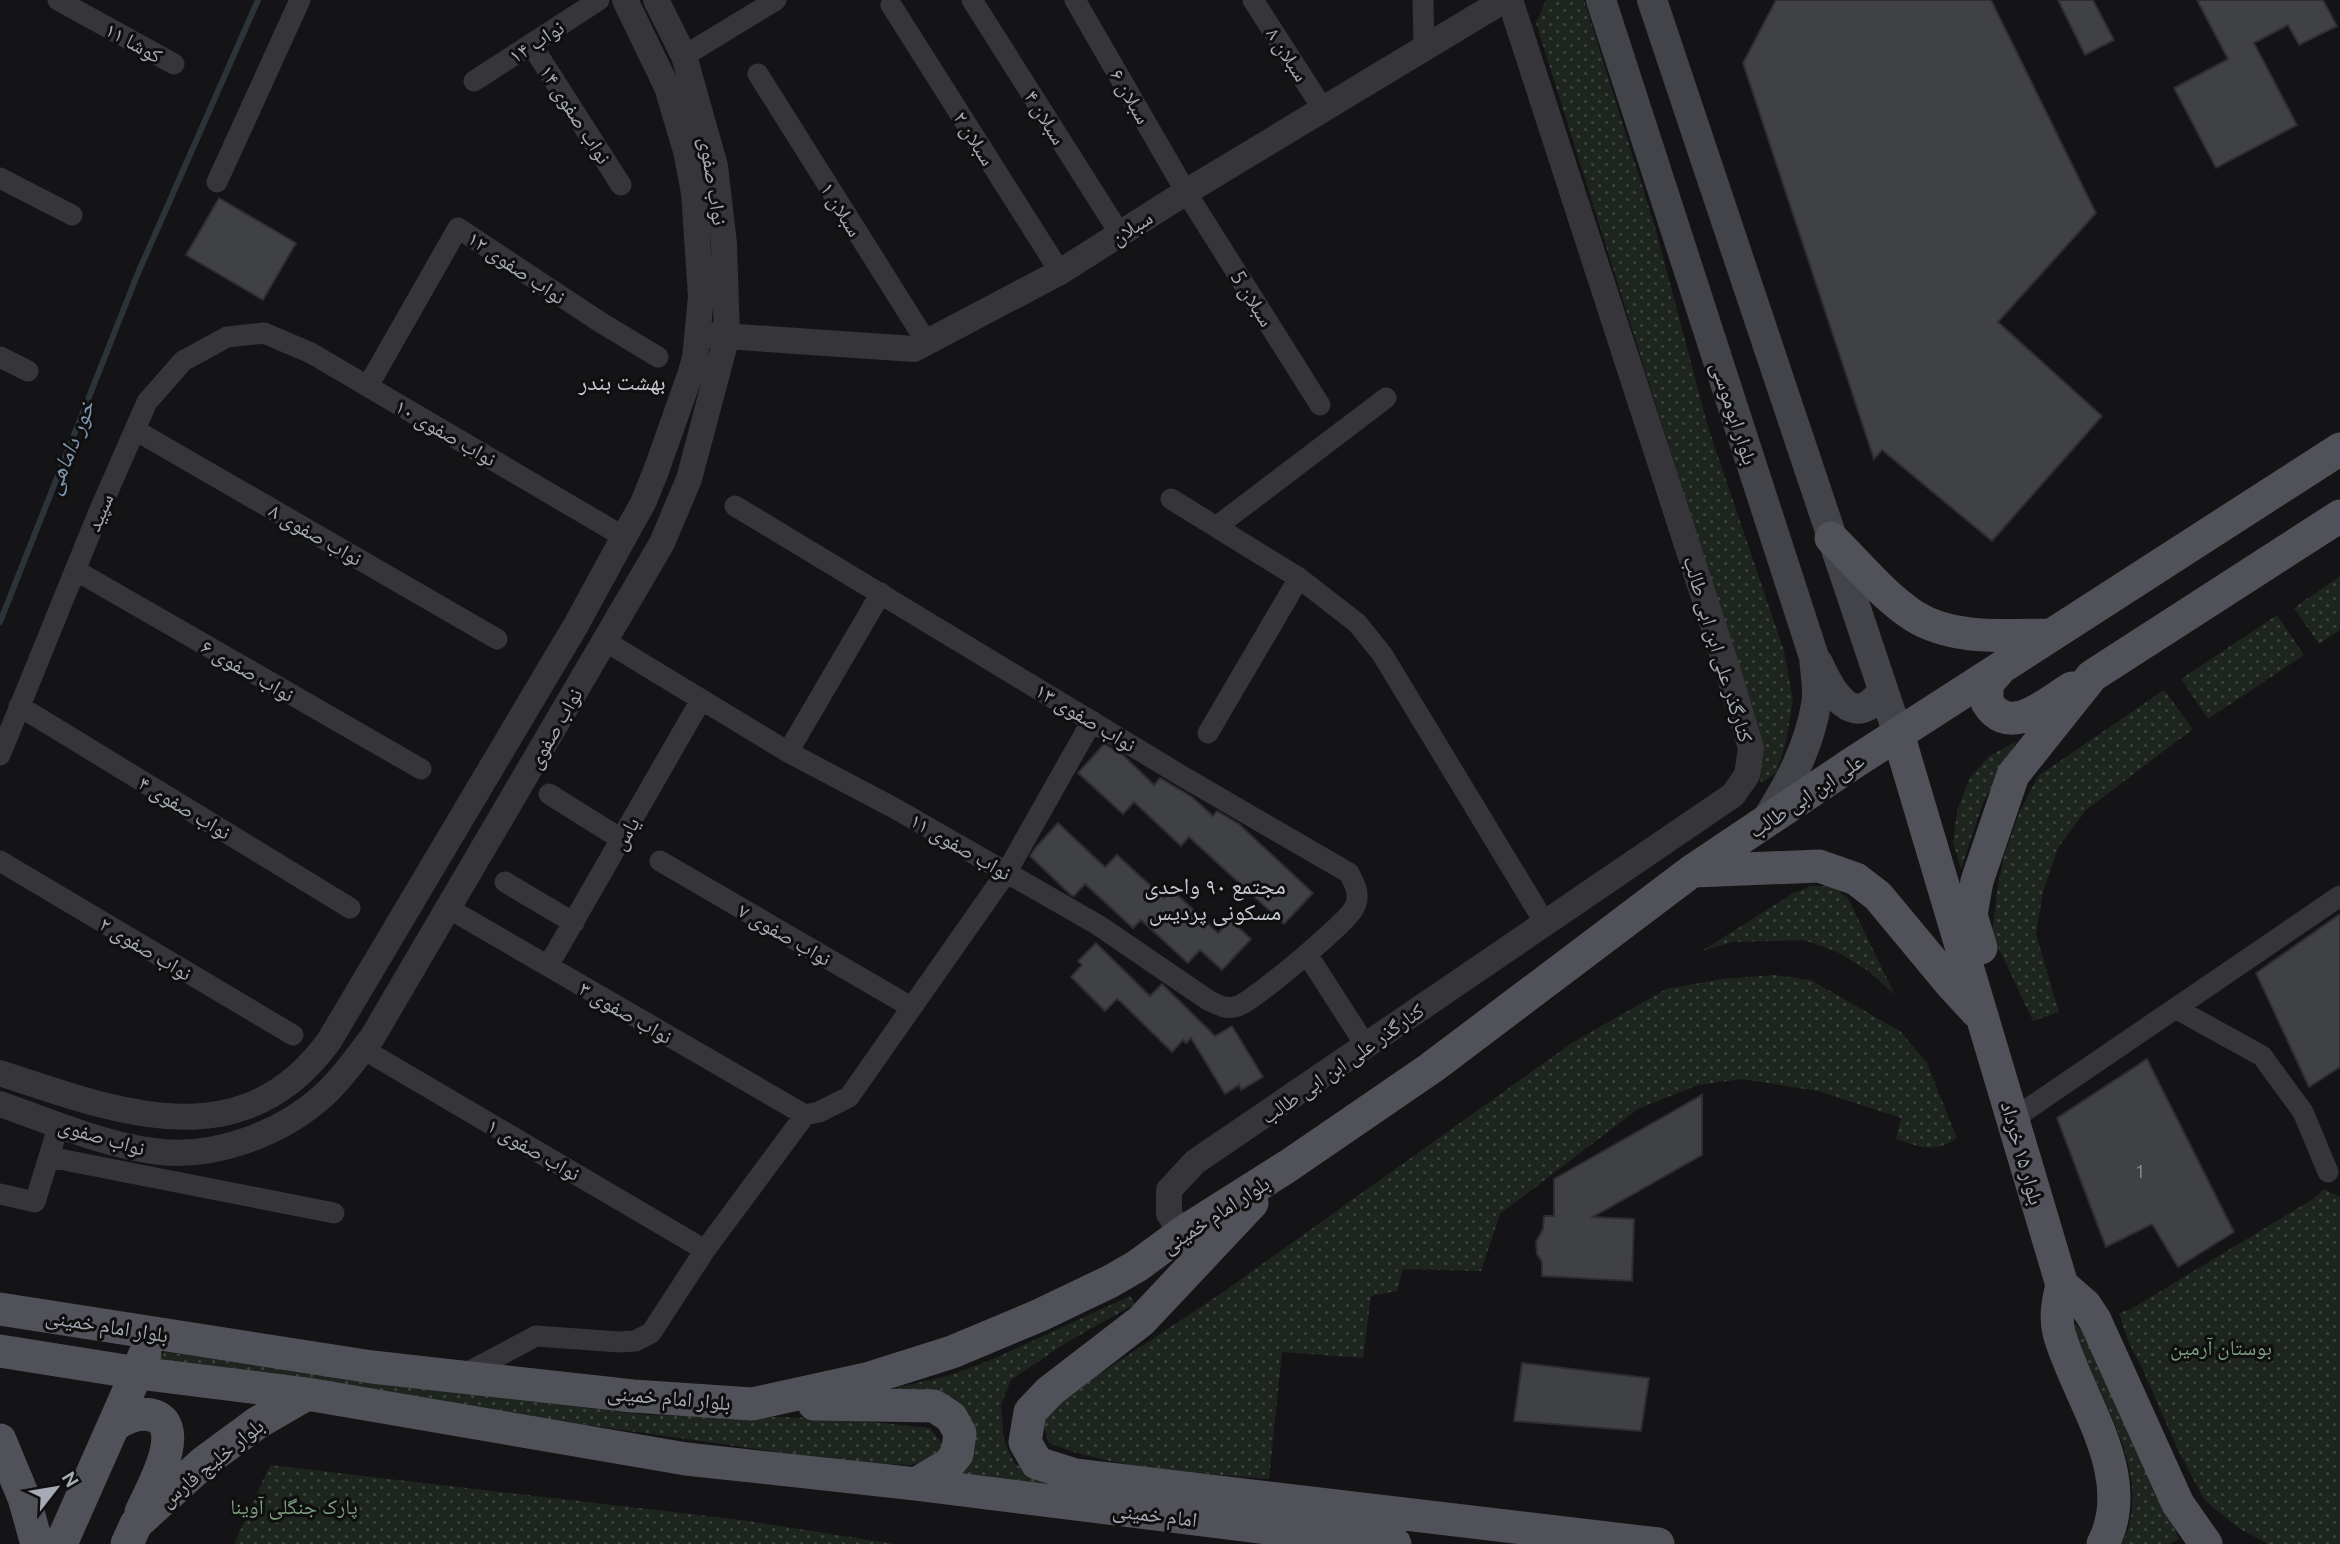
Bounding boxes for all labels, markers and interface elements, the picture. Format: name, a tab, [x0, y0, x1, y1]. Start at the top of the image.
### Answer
street label: نواب ۱۴	[504, 14, 568, 68]
street label: کوشا ۱۱	[101, 17, 167, 68]
street label: سبلان ۸	[1261, 23, 1314, 86]
street label: نواب صفوی ۱۴	[534, 60, 617, 168]
street label: سبلان ۶	[1105, 64, 1156, 128]
street label: سبلان ۴	[1019, 85, 1072, 149]
street label: سبلان ۲	[948, 106, 1001, 170]
street label: نواب صفوی	[694, 135, 733, 227]
street label: سبلان ۱	[815, 177, 868, 241]
street label: سبلان	[1106, 205, 1157, 250]
street label: نواب صفوی ۱۲	[463, 226, 570, 309]
street label: سبلان 5	[1226, 265, 1280, 331]
street label: بلوار ابوموسی	[1705, 358, 1763, 468]
district label: بهشت بندر	[577, 369, 666, 395]
street label: نواب صفوی ۱۰	[391, 393, 501, 471]
water label: خور داماهی	[39, 396, 101, 498]
street label: سپید	[80, 489, 119, 535]
street label: نواب صفوی ۸	[265, 498, 367, 571]
street label: کنارگذر علی ابن ابی طالب	[1677, 553, 1759, 746]
street label: نواب صفوی ۶	[197, 634, 299, 707]
street label: نواب صفوی ۱۳	[1031, 678, 1140, 757]
street label: نواب صفوی	[521, 683, 588, 773]
street label: علی ابن ابی طالب	[1744, 747, 1870, 844]
street label: نواب صفوی ۴	[134, 770, 235, 845]
street label: نواب صفوی ۱۱	[906, 807, 1016, 885]
street label: یاس	[606, 812, 646, 855]
district label: مجتمع ٩٠ واحدی مسکونی پردیس	[1144, 873, 1286, 926]
street label: نواب صفوی ۷	[734, 898, 836, 971]
street label: نواب صفوی ۲	[95, 911, 196, 986]
street label: نواب صفوی ۳	[575, 976, 677, 1049]
street label: کنارگذر علی ابن ابی طالب	[1256, 998, 1430, 1130]
street label: بلوار ۱۵ خرداد	[1996, 1098, 2049, 1208]
street label: نواب صفوی	[56, 1112, 148, 1161]
street label: نواب صفوی ۱	[483, 1113, 585, 1186]
house number: 1	[2135, 1161, 2145, 1181]
street label: بلوار امام خمینی	[1157, 1170, 1275, 1260]
street label: بلوار امام خمینی	[44, 1303, 170, 1349]
park label: بوستان آرمین	[2170, 1335, 2272, 1361]
street label: بلوار امام خمینی	[606, 1380, 732, 1417]
street label: بلوار خلیج فارس	[154, 1413, 269, 1513]
north arrow	[21, 1453, 91, 1523]
text: N	[57, 1467, 84, 1491]
park label: پارک جنگلی آوینا	[230, 1494, 358, 1520]
street label: امام خمینی	[1111, 1497, 1199, 1534]

